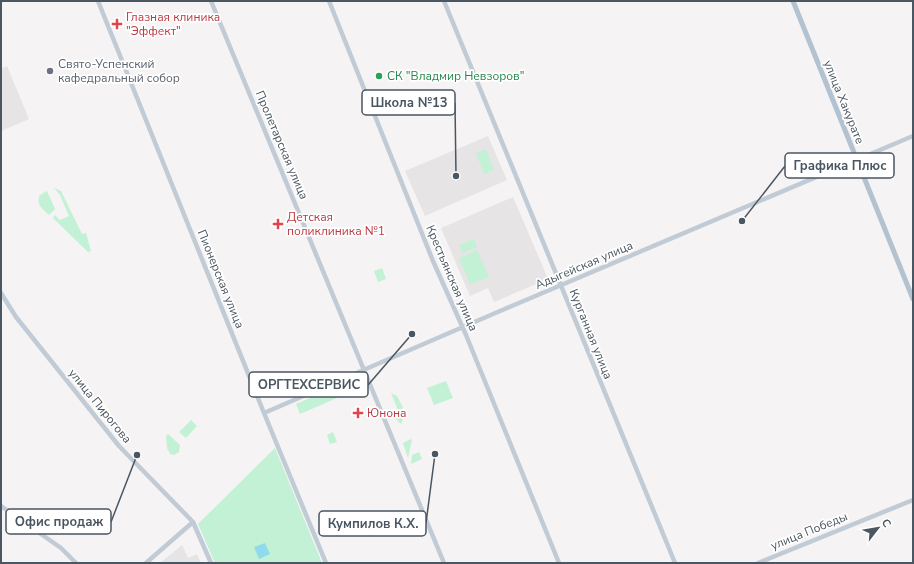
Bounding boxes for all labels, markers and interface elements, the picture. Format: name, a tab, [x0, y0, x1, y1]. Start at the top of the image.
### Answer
place label: Глазная клиника "Эффект"	[126, 9, 220, 39]
marker: Глазная клиника "Эффект"	[111, 18, 123, 30]
place label: Свято-Успенский кафедральный собор	[58, 56, 180, 86]
street label: улица Хакурате	[820, 58, 868, 146]
marker: Свято-Успенский кафедральный собор	[45, 66, 55, 76]
place label: СК "Владмир Невзоров"	[387, 68, 524, 84]
marker: СК "Владмир Невзоров"	[374, 71, 384, 81]
street label: Пролетарская улица	[252, 88, 312, 202]
callout: Школа №13	[362, 90, 455, 115]
text: Школа №13	[370, 94, 448, 112]
callout: Графика Плюс	[785, 153, 894, 178]
text: Графика Плюс	[794, 157, 887, 175]
place label: Детская поликлиника №1	[287, 209, 385, 239]
marker: Детская поликлиника №1	[272, 218, 284, 230]
street label: Крестьянская улица	[422, 222, 482, 334]
street label: Пионерская улица	[194, 227, 248, 331]
street label: Адыгейская улица	[533, 237, 635, 293]
street label: Курганная улица	[566, 286, 616, 382]
street label: улица Пирогова	[65, 365, 135, 447]
callout: ОРГТЕХСЕРВИС	[249, 372, 368, 397]
text: ОРГТЕХСЕРВИС	[258, 376, 360, 394]
place label: Юнона	[367, 405, 407, 421]
marker: Юнона	[352, 407, 364, 419]
street label: улица Победы	[768, 508, 850, 554]
north arrow	[858, 508, 898, 548]
callout: Офис продаж	[6, 509, 111, 534]
callout: Кумпилов К.Х.	[319, 511, 426, 536]
text: Офис продаж	[15, 513, 103, 531]
text: Кумпилов К.Х.	[328, 515, 418, 533]
text: С	[878, 516, 895, 531]

